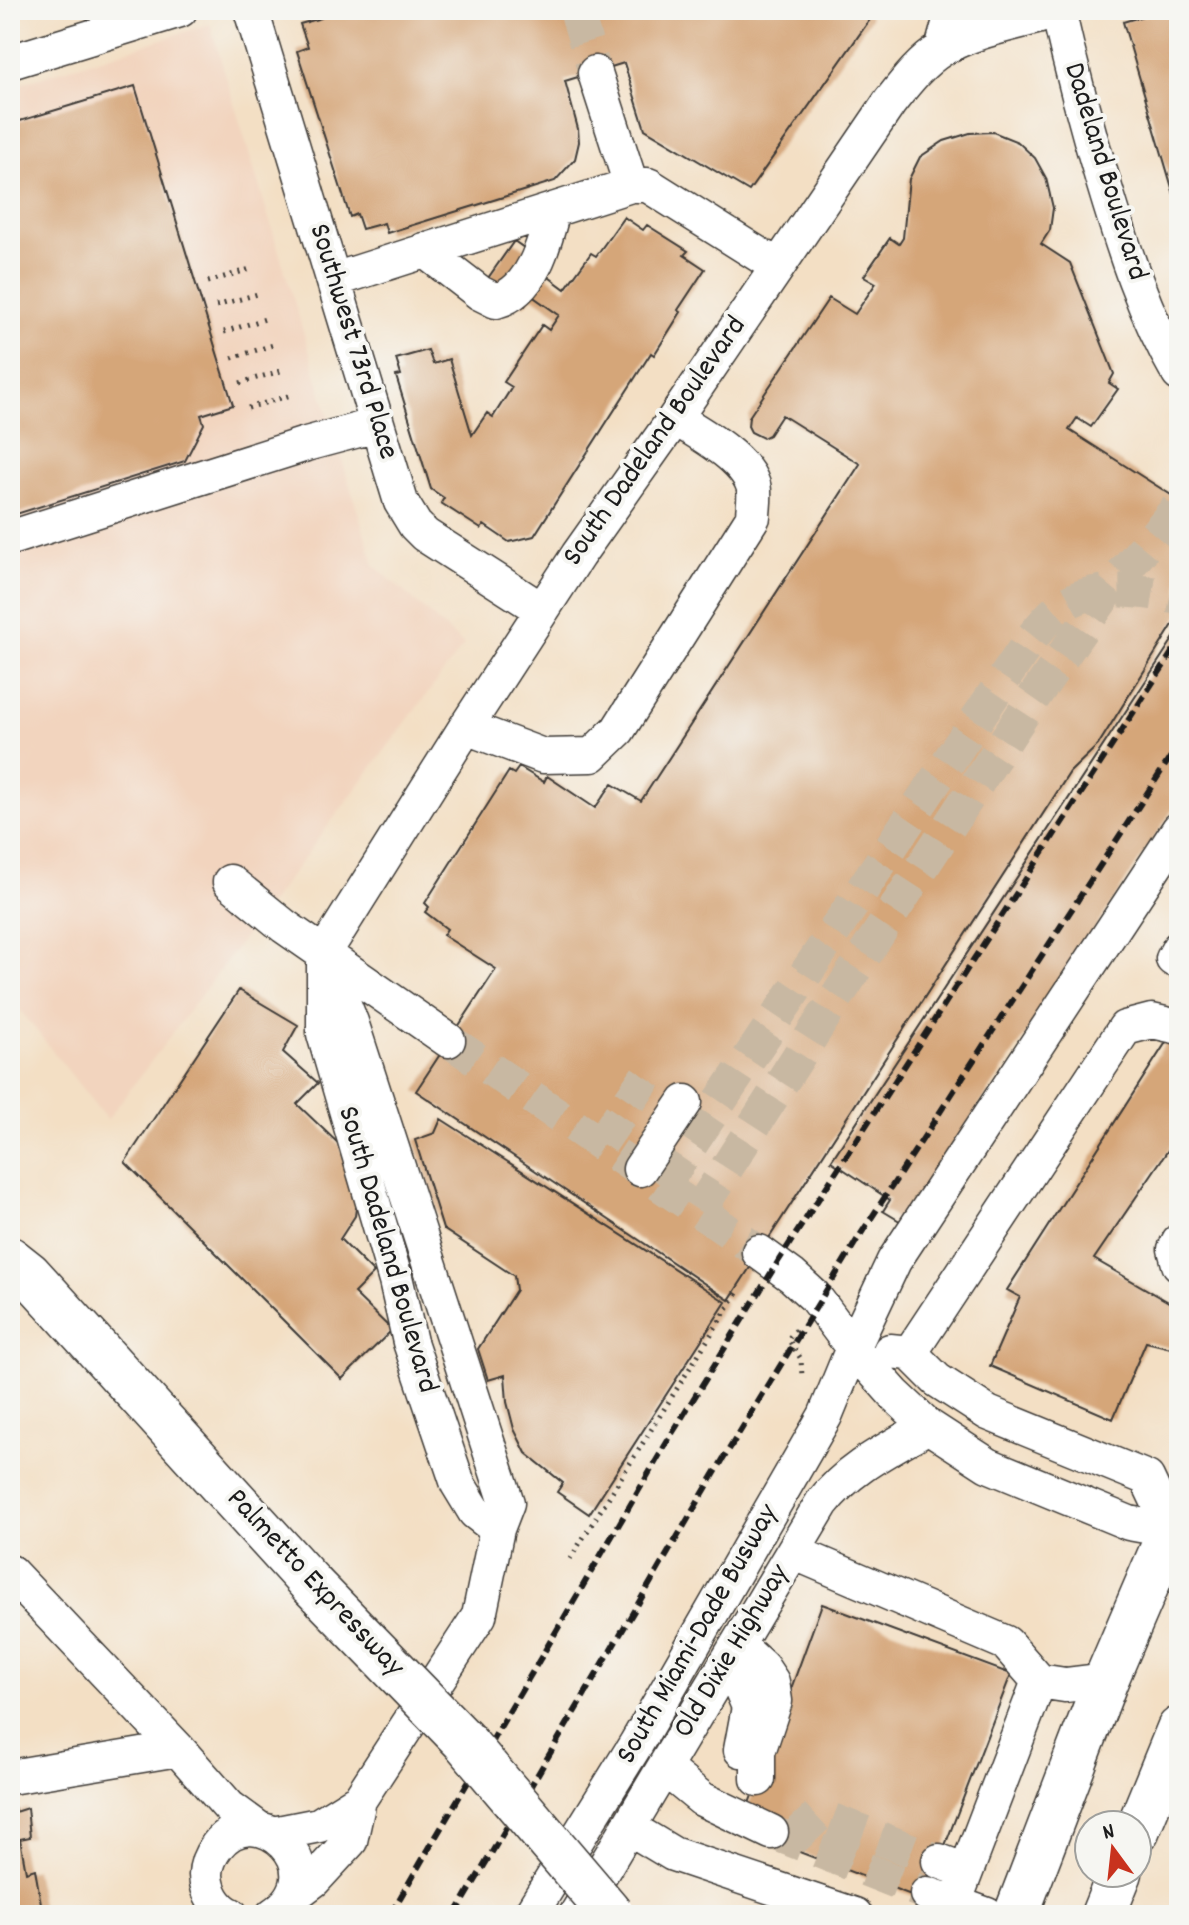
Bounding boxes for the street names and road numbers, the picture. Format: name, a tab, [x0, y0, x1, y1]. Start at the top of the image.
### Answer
street label: Dadeland Boulevard	[1050, 58, 1158, 286]
street label: Southwest 73rd Place	[296, 219, 408, 465]
street label: South Dadeland Boulevard	[553, 308, 759, 576]
street label: South Dadeland Boulevard	[324, 1101, 448, 1399]
street label: Palmetto Expressway	[215, 1480, 414, 1689]
street label: South Miami-Dade Busway	[607, 1496, 791, 1773]
street label: Old Dixie Highway	[664, 1556, 802, 1747]

